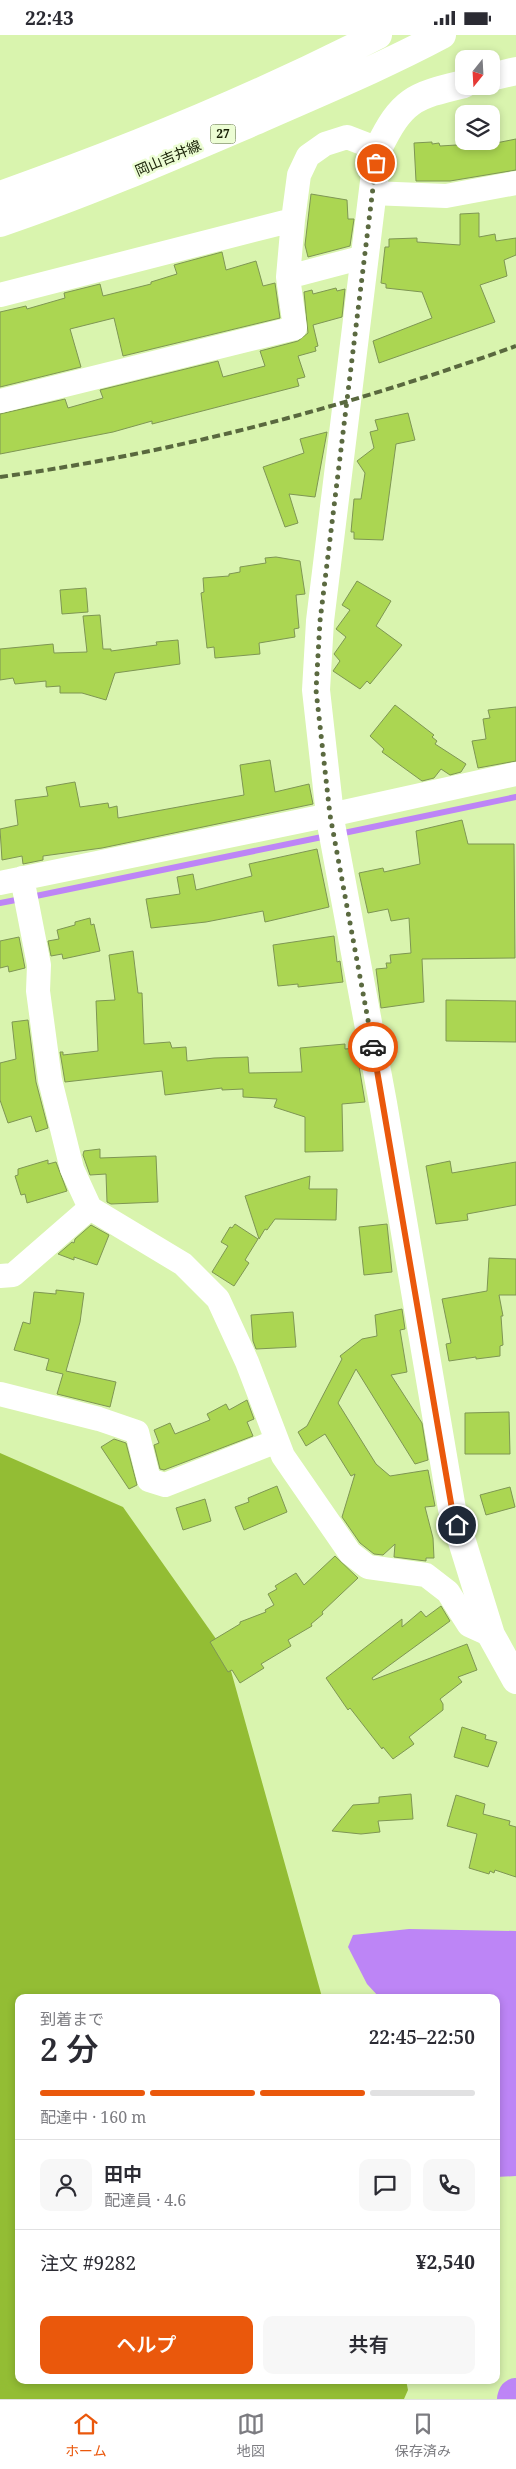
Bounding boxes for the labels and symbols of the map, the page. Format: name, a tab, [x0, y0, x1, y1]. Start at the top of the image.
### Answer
north arrow	[455, 50, 500, 95]
road number: 27	[210, 125, 236, 143]
street label: 岡山吉井線	[132, 135, 204, 180]
pin	[355, 142, 397, 184]
courier	[348, 1022, 398, 1072]
pin	[436, 1504, 478, 1546]

